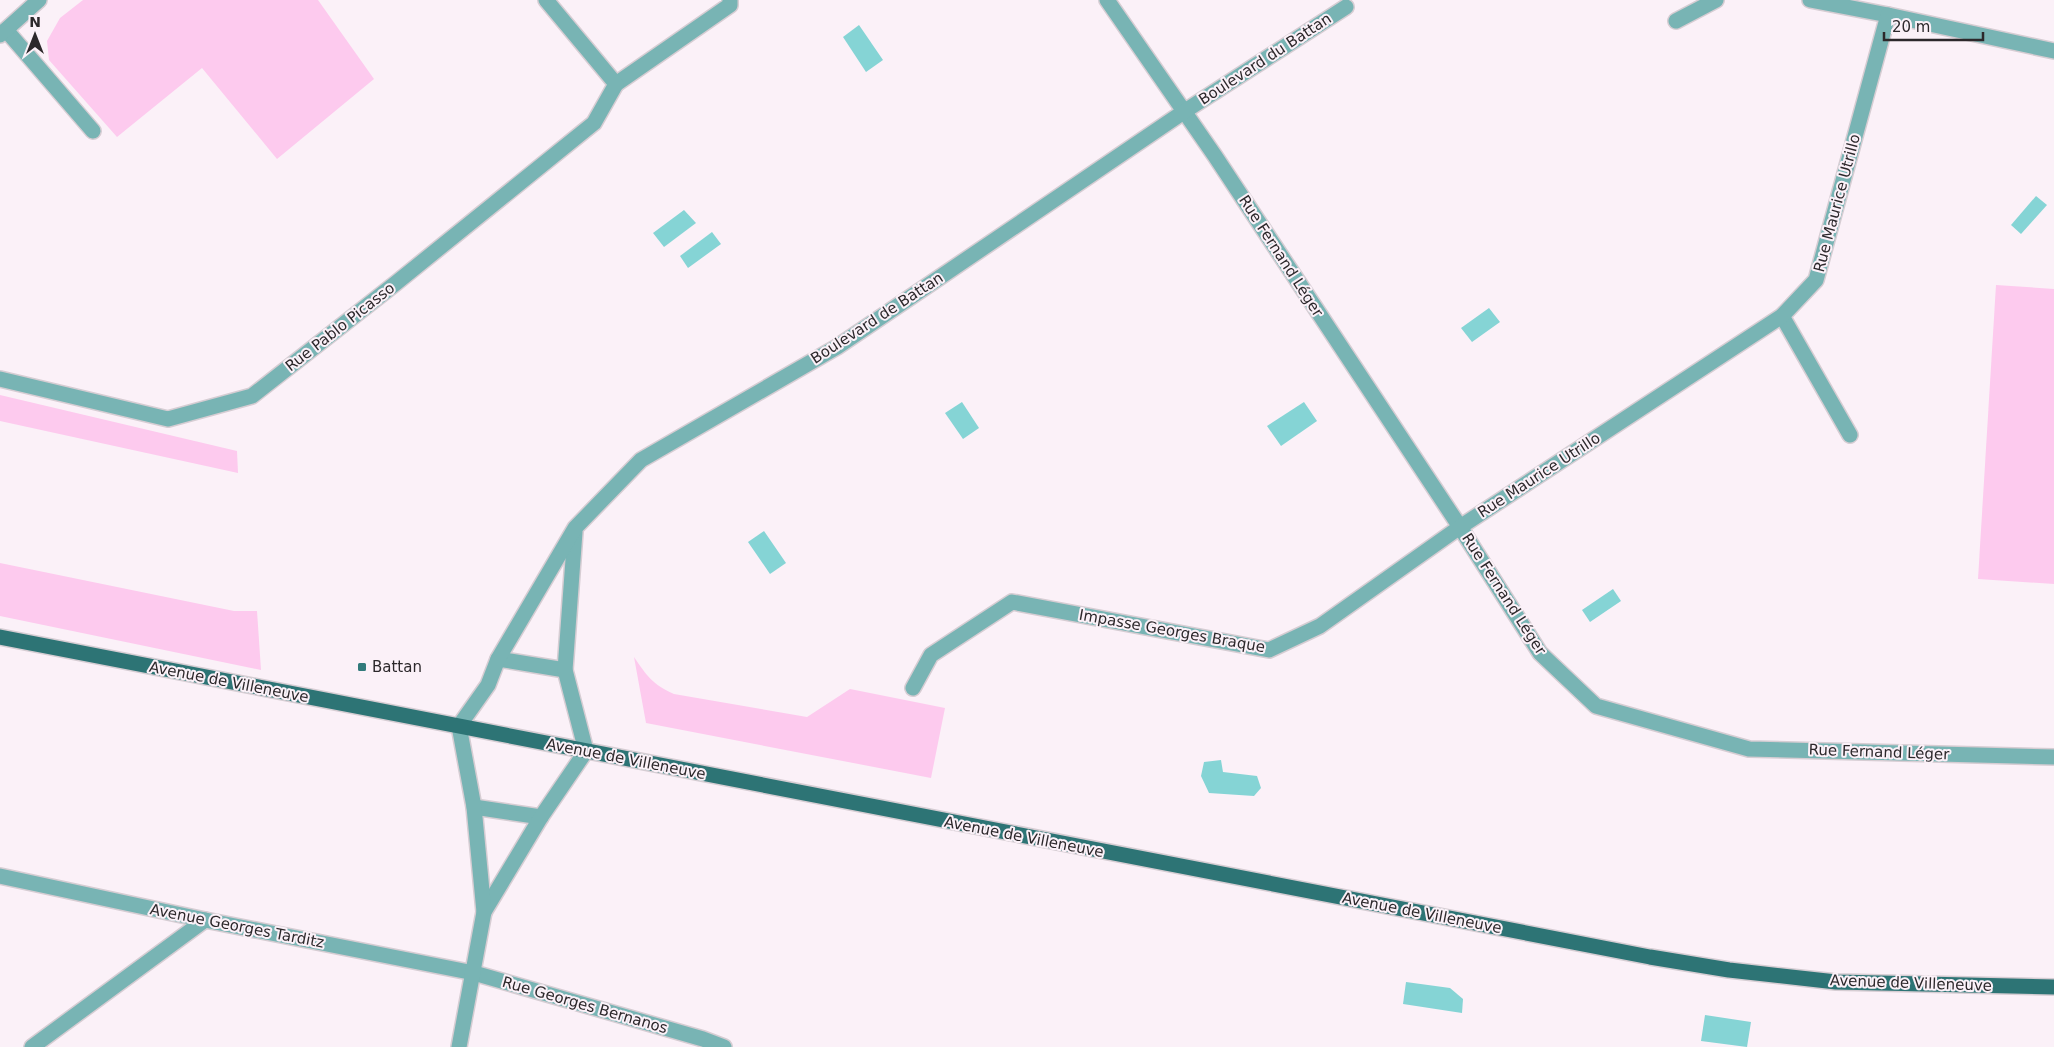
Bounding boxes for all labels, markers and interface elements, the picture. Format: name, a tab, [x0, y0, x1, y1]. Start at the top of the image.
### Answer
street label: Boulevard du Battan	[1195, 9, 1335, 109]
north arrow	[10, 10, 60, 60]
scale bar	[1884, 10, 1983, 42]
text: N	[29, 14, 41, 30]
text: 20 m	[1892, 18, 1930, 36]
street label: Rue Maurice Utrillo	[1810, 132, 1864, 274]
street label: Rue Fernand Léger	[1235, 192, 1327, 321]
street label: Boulevard de Battan	[807, 268, 947, 368]
street label: Rue Pablo Picasso	[282, 279, 398, 375]
street label: Rue Maurice Utrillo	[1474, 429, 1604, 521]
street label: Rue Fernand Léger	[1458, 530, 1550, 659]
street label: Impasse Georges Braque	[1078, 606, 1266, 656]
street label: Avenue de Villeneuve	[148, 658, 310, 706]
place label: Battan	[372, 658, 422, 676]
marker: Battan	[356, 661, 368, 673]
street label: Avenue de Villeneuve	[545, 735, 707, 783]
street label: Rue Fernand Léger	[1808, 741, 1951, 763]
street label: Avenue de Villeneuve	[943, 813, 1105, 861]
street label: Avenue de Villeneuve	[1341, 889, 1503, 937]
street label: Avenue Georges Tarditz	[148, 900, 326, 952]
street label: Avenue de Villeneuve	[1830, 971, 1992, 995]
street label: Rue Georges Bernanos	[500, 973, 670, 1037]

